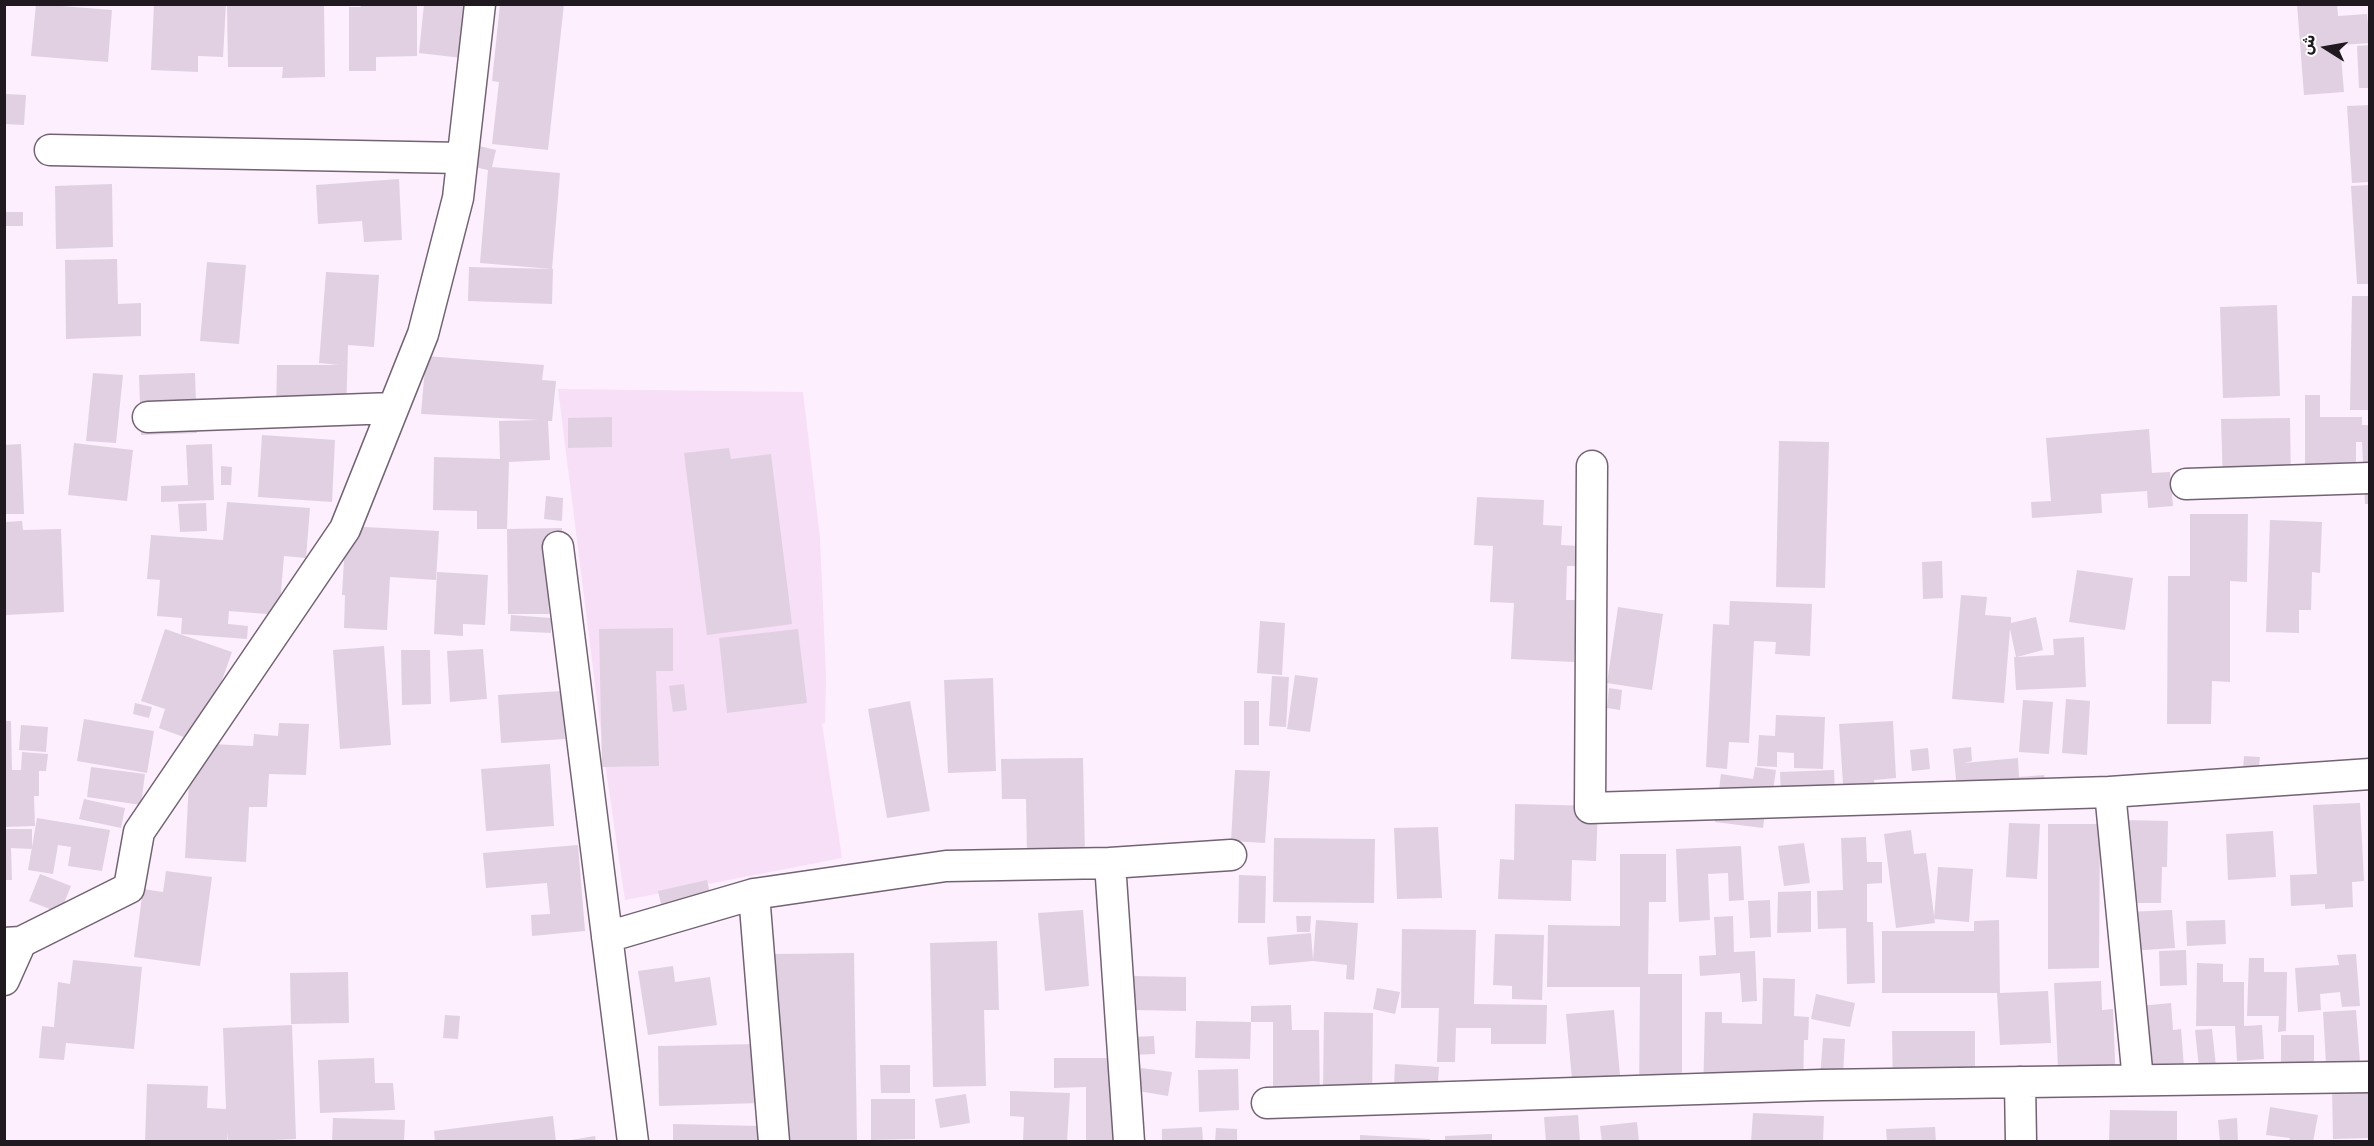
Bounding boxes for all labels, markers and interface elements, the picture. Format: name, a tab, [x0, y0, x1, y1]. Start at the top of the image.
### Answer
north arrow	[2296, 18, 2356, 78]
text: ش	[2297, 33, 2319, 56]

